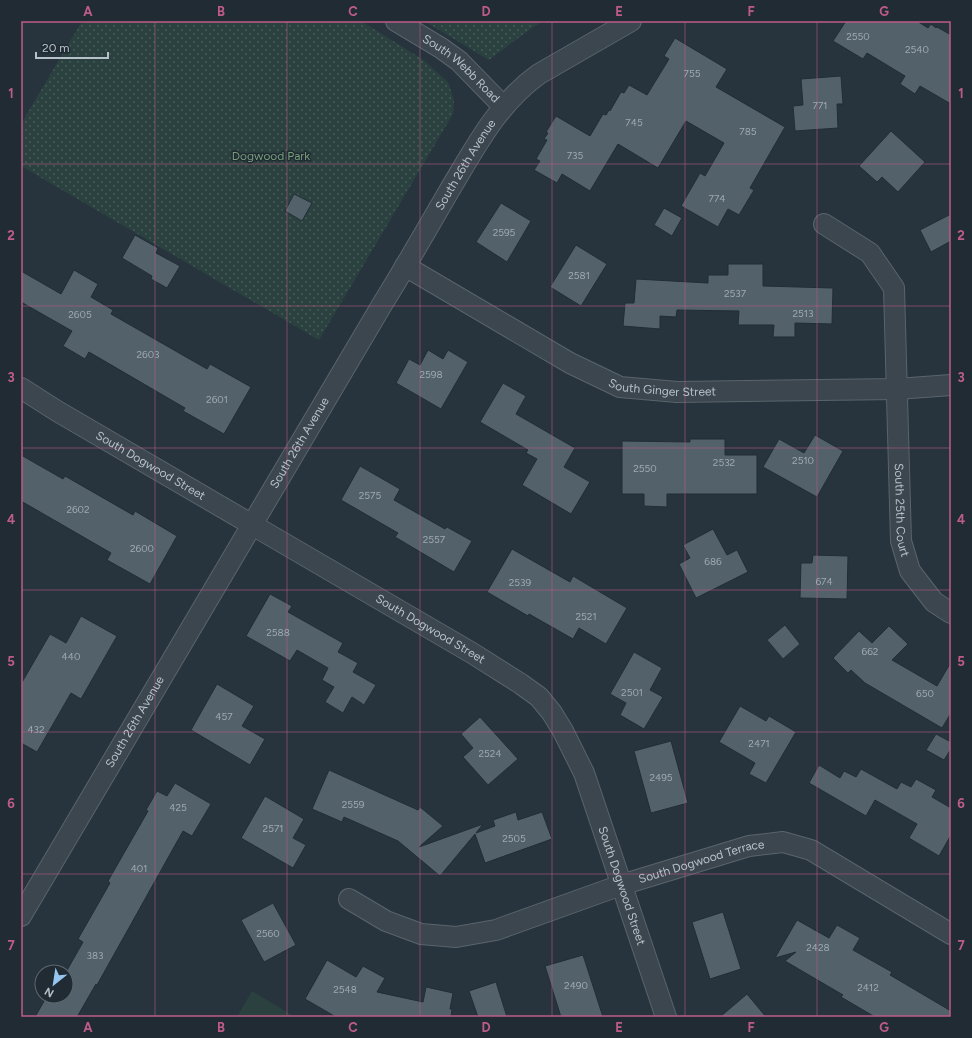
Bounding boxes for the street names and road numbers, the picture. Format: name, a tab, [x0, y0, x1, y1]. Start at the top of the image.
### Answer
street label: South Webb Road	[420, 32, 503, 105]
street label: South 26th Avenue	[433, 116, 499, 213]
street label: South Ginger Street	[606, 376, 717, 399]
street label: South 26th Avenue	[267, 394, 332, 491]
street label: South Dogwood Street	[93, 428, 208, 503]
street label: South 25th Court	[892, 463, 912, 559]
street label: South Dogwood Street	[373, 591, 488, 667]
street label: South 26th Avenue	[103, 673, 167, 770]
street label: South Dogwood Street	[595, 825, 649, 947]
street label: South Dogwood Terrace	[637, 837, 766, 886]

